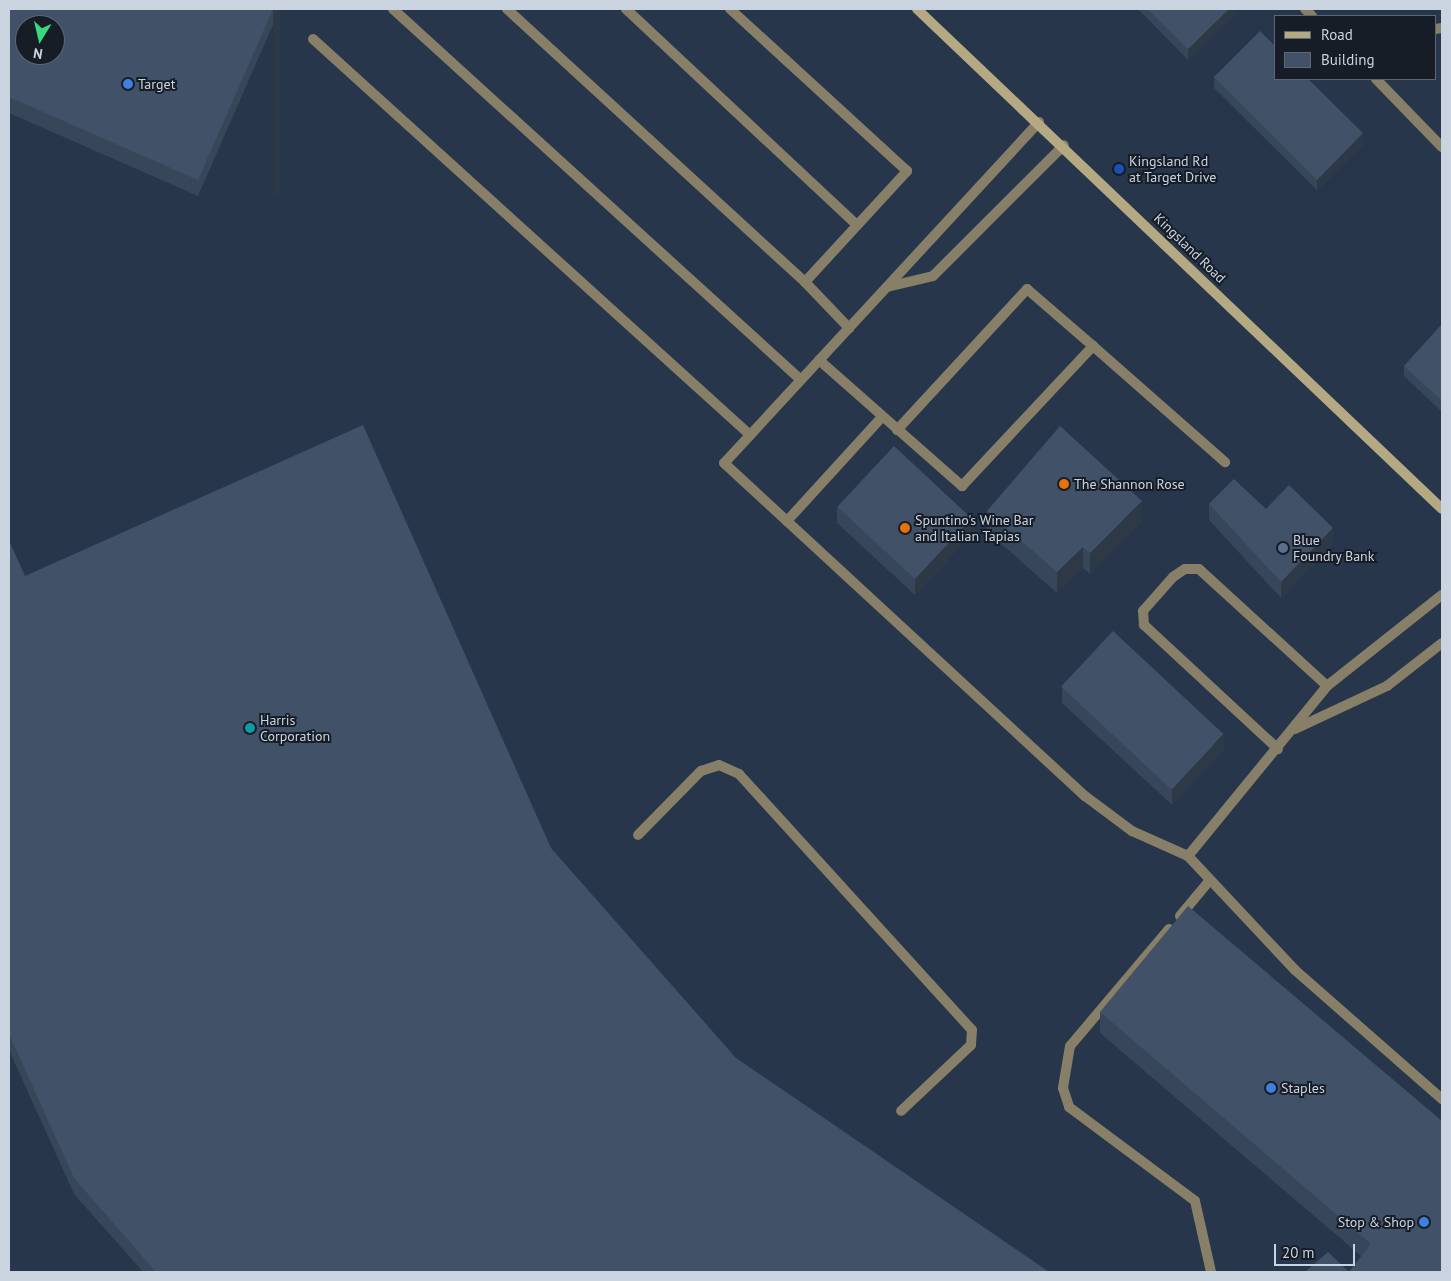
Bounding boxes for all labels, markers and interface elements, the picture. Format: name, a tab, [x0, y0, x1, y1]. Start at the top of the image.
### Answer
north arrow	[15, 15, 65, 65]
legend	[1274, 15, 1436, 80]
text: Road	[1321, 25, 1353, 44]
text: N	[32, 44, 44, 63]
text: Building	[1321, 50, 1375, 69]
place label: Target	[138, 76, 175, 92]
marker: Target	[122, 78, 134, 90]
place label: Kingsland Rd at Target Drive	[1129, 153, 1217, 186]
marker: Kingsland Rd at Target Drive	[1113, 163, 1125, 175]
street label: Kingsland Road	[1151, 210, 1229, 286]
place label: The Shannon Rose	[1074, 476, 1185, 492]
marker: The Shannon Rose	[1058, 478, 1070, 490]
place label: Spuntino's Wine Bar and Italian Tapias	[915, 512, 1034, 544]
marker: Spuntino's Wine Bar and Italian Tapias	[899, 522, 911, 534]
place label: Blue Foundry Bank	[1293, 532, 1375, 564]
marker: Blue Foundry Bank	[1277, 542, 1289, 554]
place label: Harris Corporation	[260, 712, 330, 744]
marker: Harris Corporation	[244, 722, 256, 734]
place label: Staples	[1281, 1080, 1325, 1096]
marker: Staples	[1265, 1082, 1277, 1094]
place label: Stop & Shop	[1338, 1214, 1414, 1230]
marker: Stop & Shop	[1418, 1216, 1430, 1228]
scale bar	[1276, 1234, 1357, 1266]
text: 20 m	[1282, 1243, 1315, 1262]

